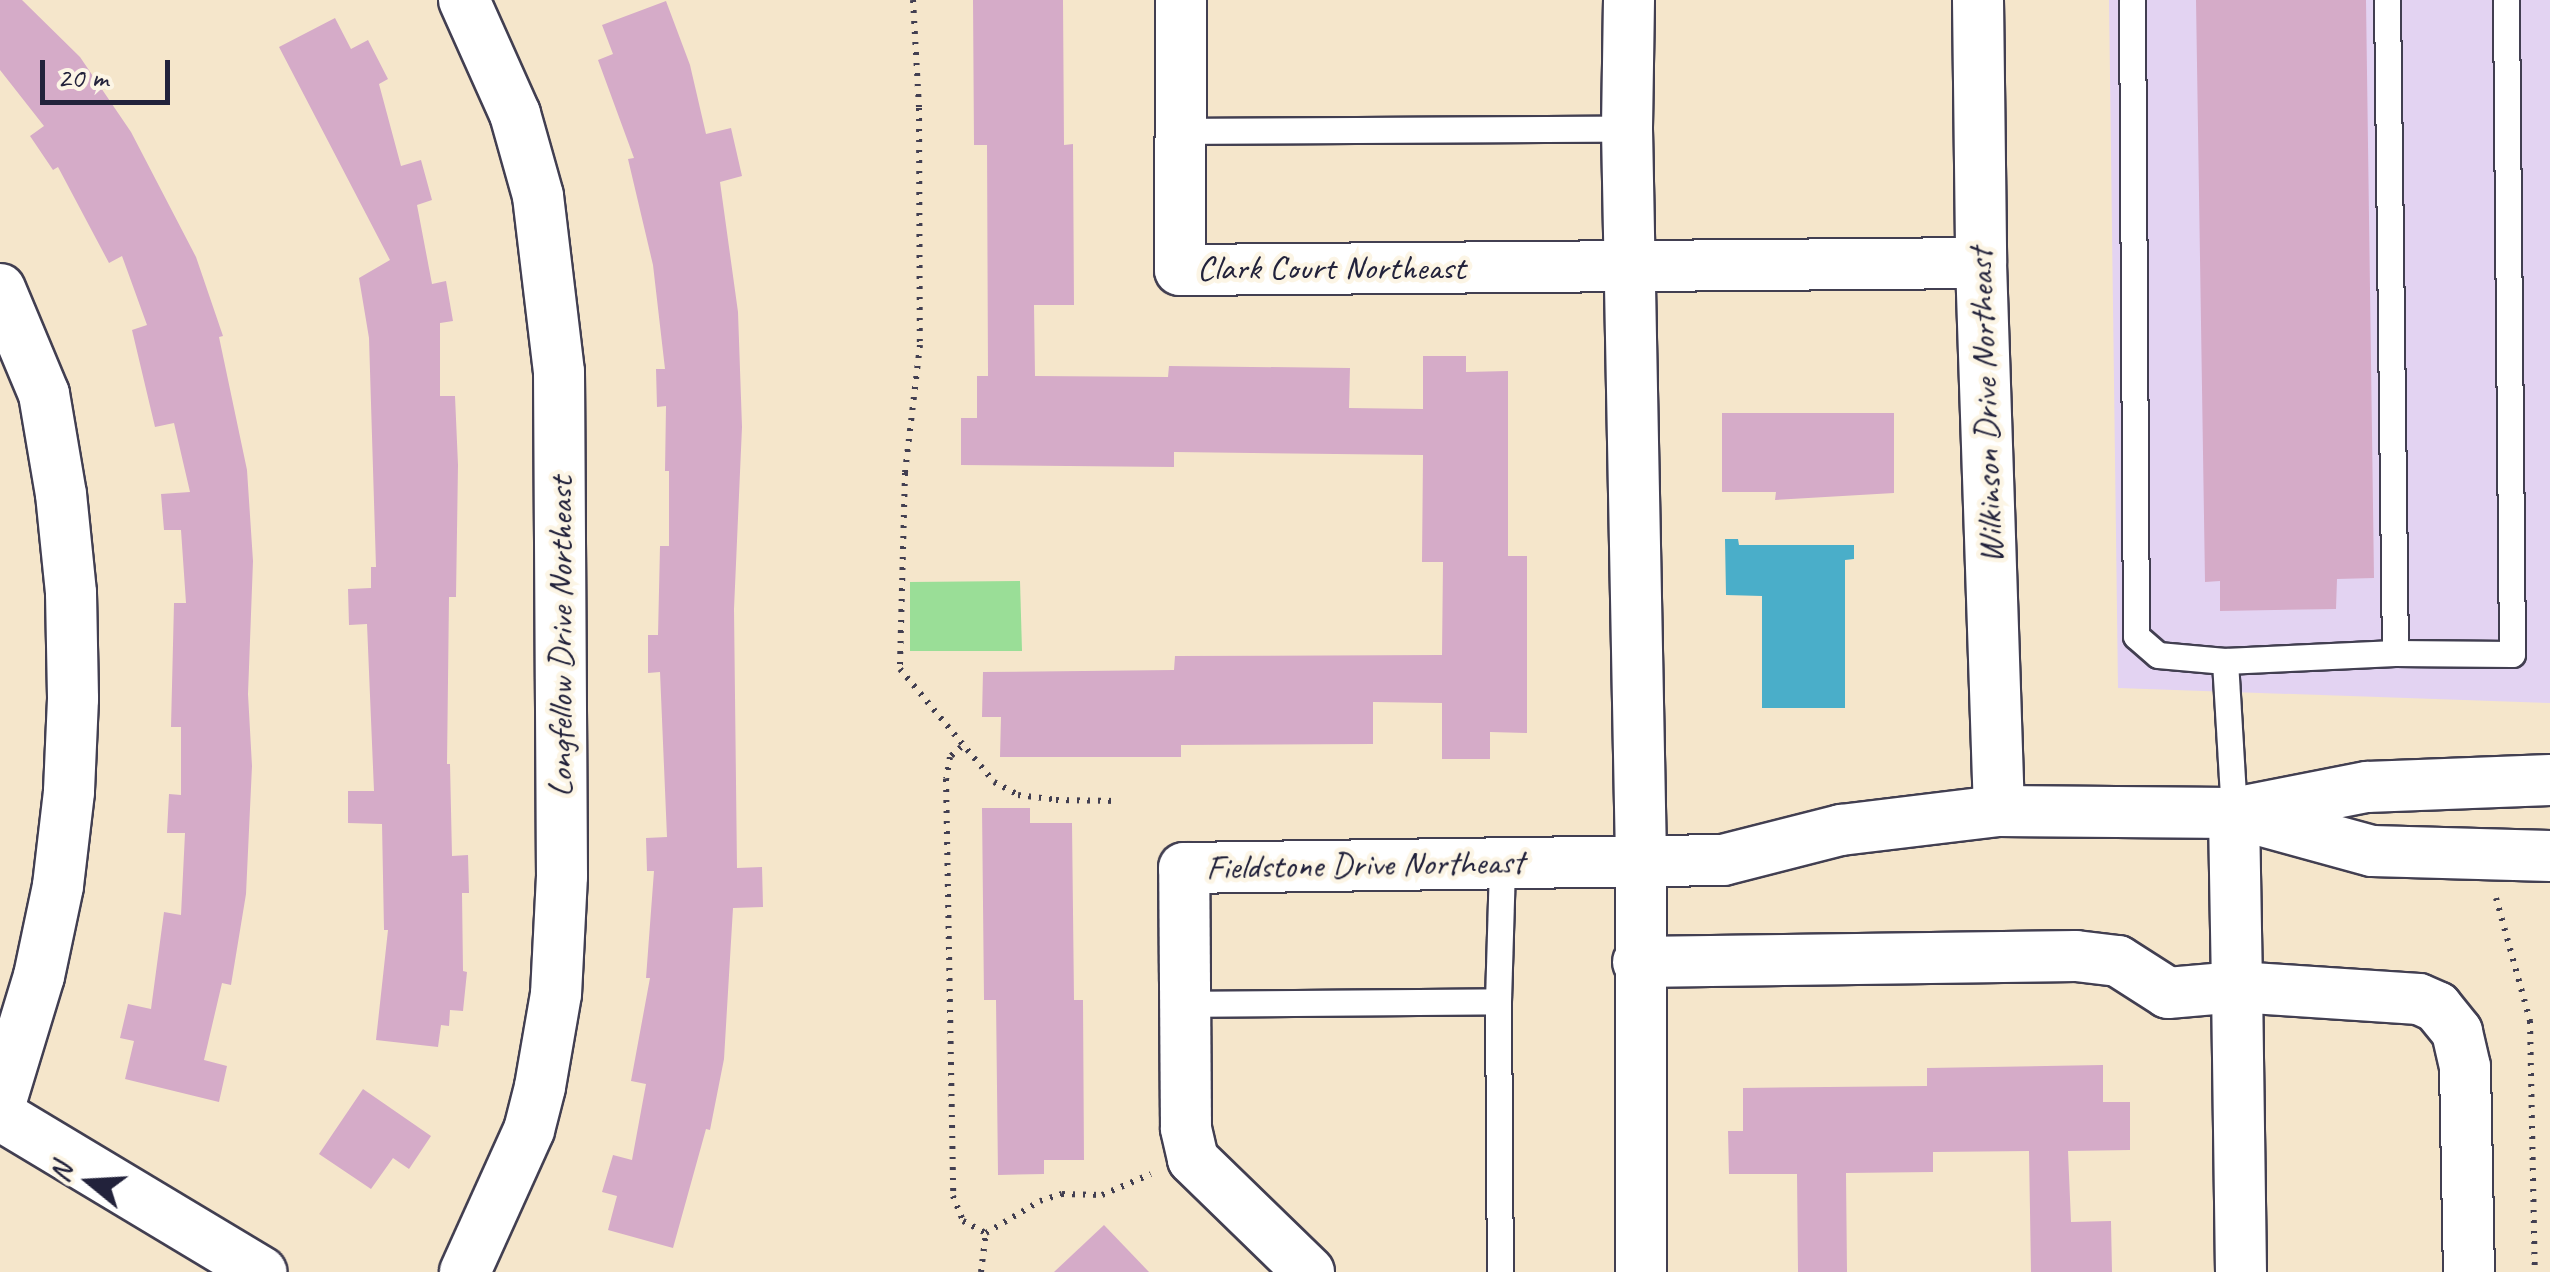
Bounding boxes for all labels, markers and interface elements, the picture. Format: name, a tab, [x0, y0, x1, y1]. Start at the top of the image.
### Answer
scale bar	[45, 40, 175, 102]
text: 20 m	[57, 58, 108, 96]
street label: Clark Court Northeast	[1197, 247, 1465, 289]
street label: Wilkinson Drive Northeast	[1959, 247, 2013, 565]
street label: Longfellow Drive Northeast	[540, 476, 582, 798]
street label: Fieldstone Drive Northeast	[1205, 841, 1525, 889]
north arrow	[40, 1132, 140, 1232]
text: N	[42, 1159, 80, 1186]

